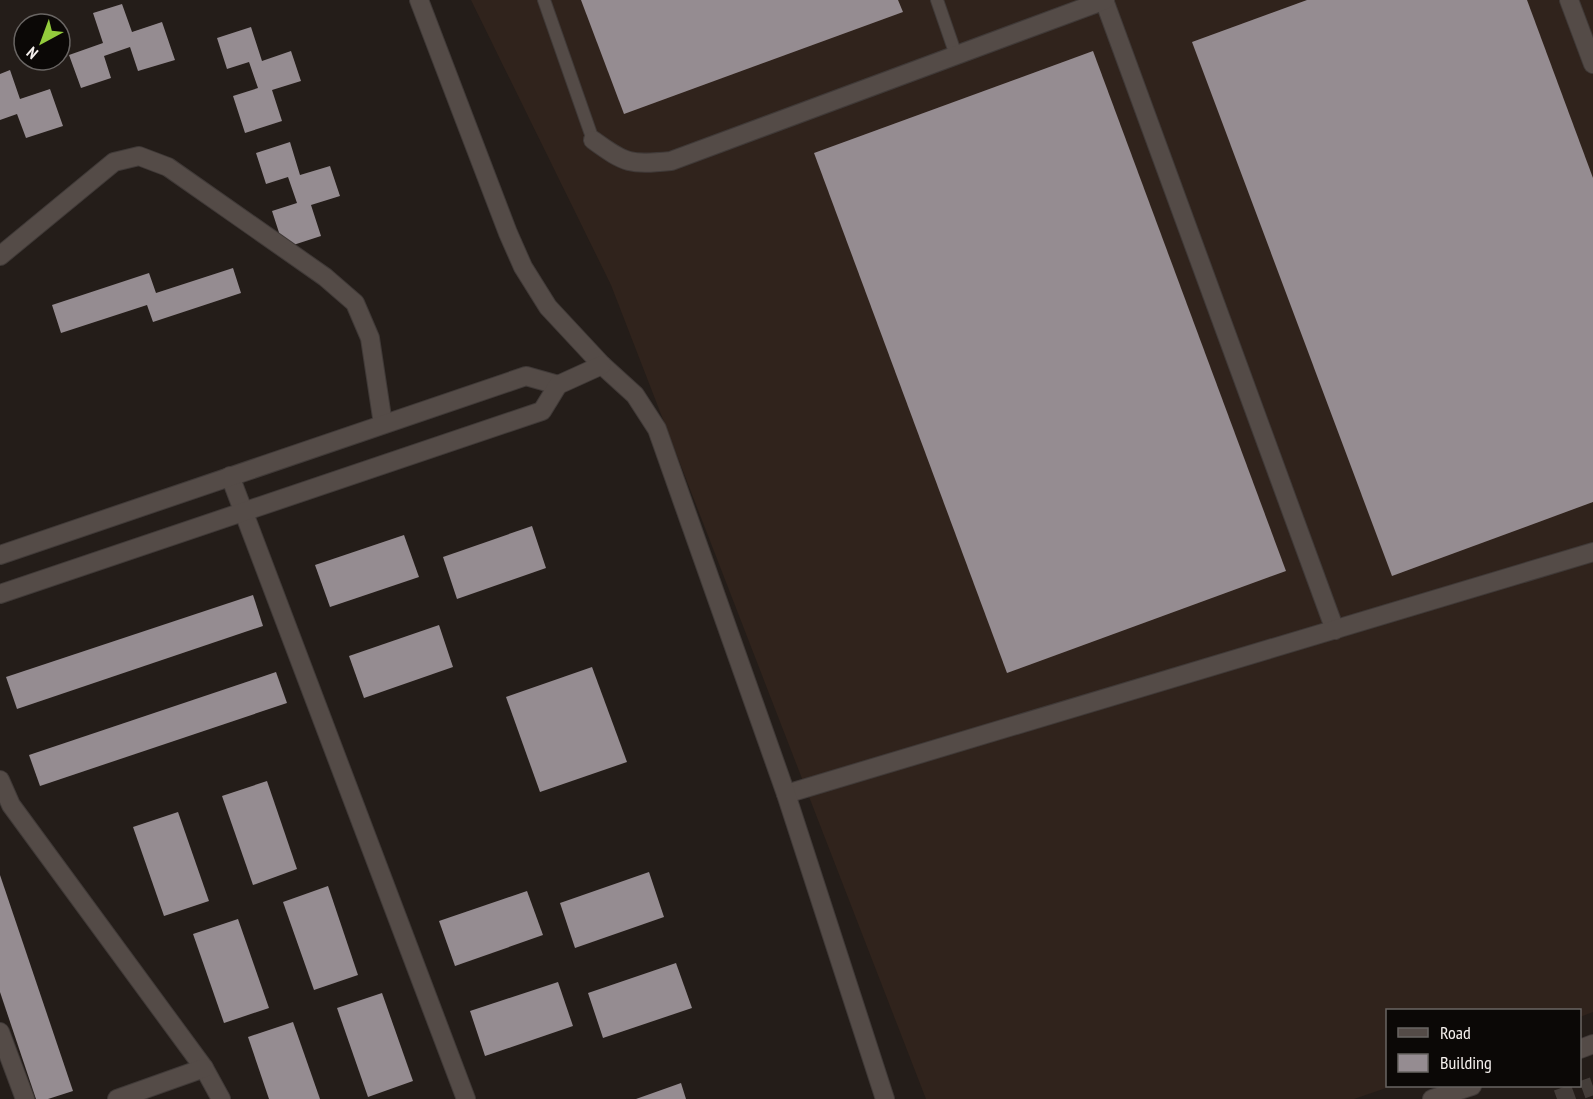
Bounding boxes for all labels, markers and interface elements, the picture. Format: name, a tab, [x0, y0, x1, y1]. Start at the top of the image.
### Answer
north arrow	[12, 12, 72, 72]
text: N	[22, 43, 42, 64]
legend	[1386, 1009, 1581, 1087]
text: Road	[1440, 1021, 1471, 1044]
text: Building	[1440, 1051, 1492, 1074]

